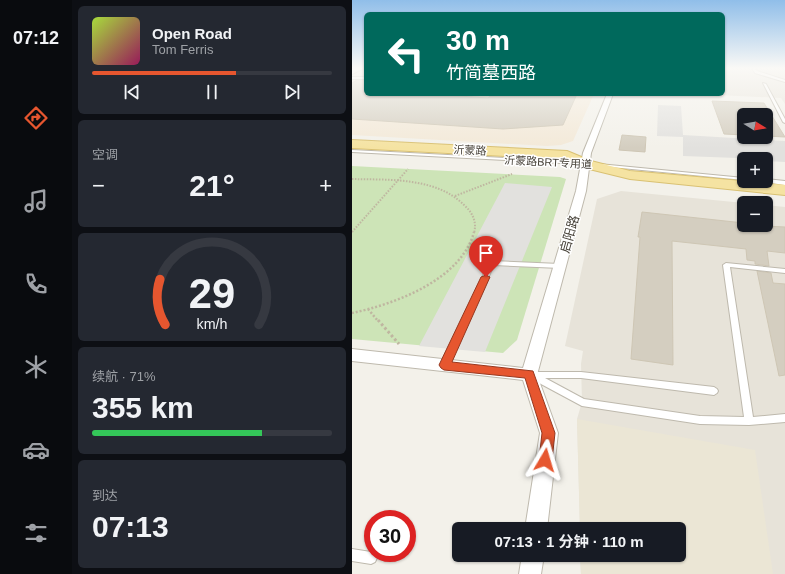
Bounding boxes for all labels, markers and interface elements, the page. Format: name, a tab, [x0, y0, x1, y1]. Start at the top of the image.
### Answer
text: Open Road	[152, 25, 232, 42]
text: 30 m	[446, 25, 510, 56]
text: 07:12	[13, 28, 59, 48]
icon: left	[380, 28, 432, 80]
text: Tom Ferris	[152, 42, 213, 57]
text: 竹简墓西路	[446, 63, 536, 83]
icon: previous	[121, 81, 143, 103]
icon: pause	[201, 81, 223, 103]
icon: next	[281, 81, 303, 103]
icon: directions	[22, 104, 50, 132]
north arrow	[737, 108, 773, 144]
map controls	[737, 108, 773, 232]
street label: 沂蒙路	[453, 143, 487, 157]
text: 空调	[92, 147, 118, 162]
button: +	[737, 152, 773, 188]
street label: 沂蒙路BRT专用道	[504, 154, 592, 170]
text: 21°	[189, 169, 235, 202]
text: −	[92, 173, 105, 198]
text: +	[319, 173, 332, 198]
icon: music	[22, 187, 50, 215]
button: −	[737, 196, 773, 232]
street label: 启阳路	[557, 213, 582, 255]
pin	[469, 236, 503, 277]
icon: arrive	[475, 242, 497, 264]
icon: phone	[22, 270, 50, 298]
text: 29	[189, 270, 235, 317]
text: km/h	[197, 316, 228, 332]
icon: climate	[22, 353, 50, 381]
text: 续航 · 71%	[92, 369, 156, 384]
text: 355 km	[92, 391, 194, 424]
icon: car	[22, 436, 50, 464]
position arrow	[524, 439, 566, 481]
text: 到达	[92, 488, 118, 503]
text: 07:13	[92, 510, 169, 543]
speed limit sign: 30	[364, 510, 416, 562]
icon: filters	[22, 519, 50, 547]
text: 07:13 · 1 分钟 · 110 m	[494, 533, 644, 550]

